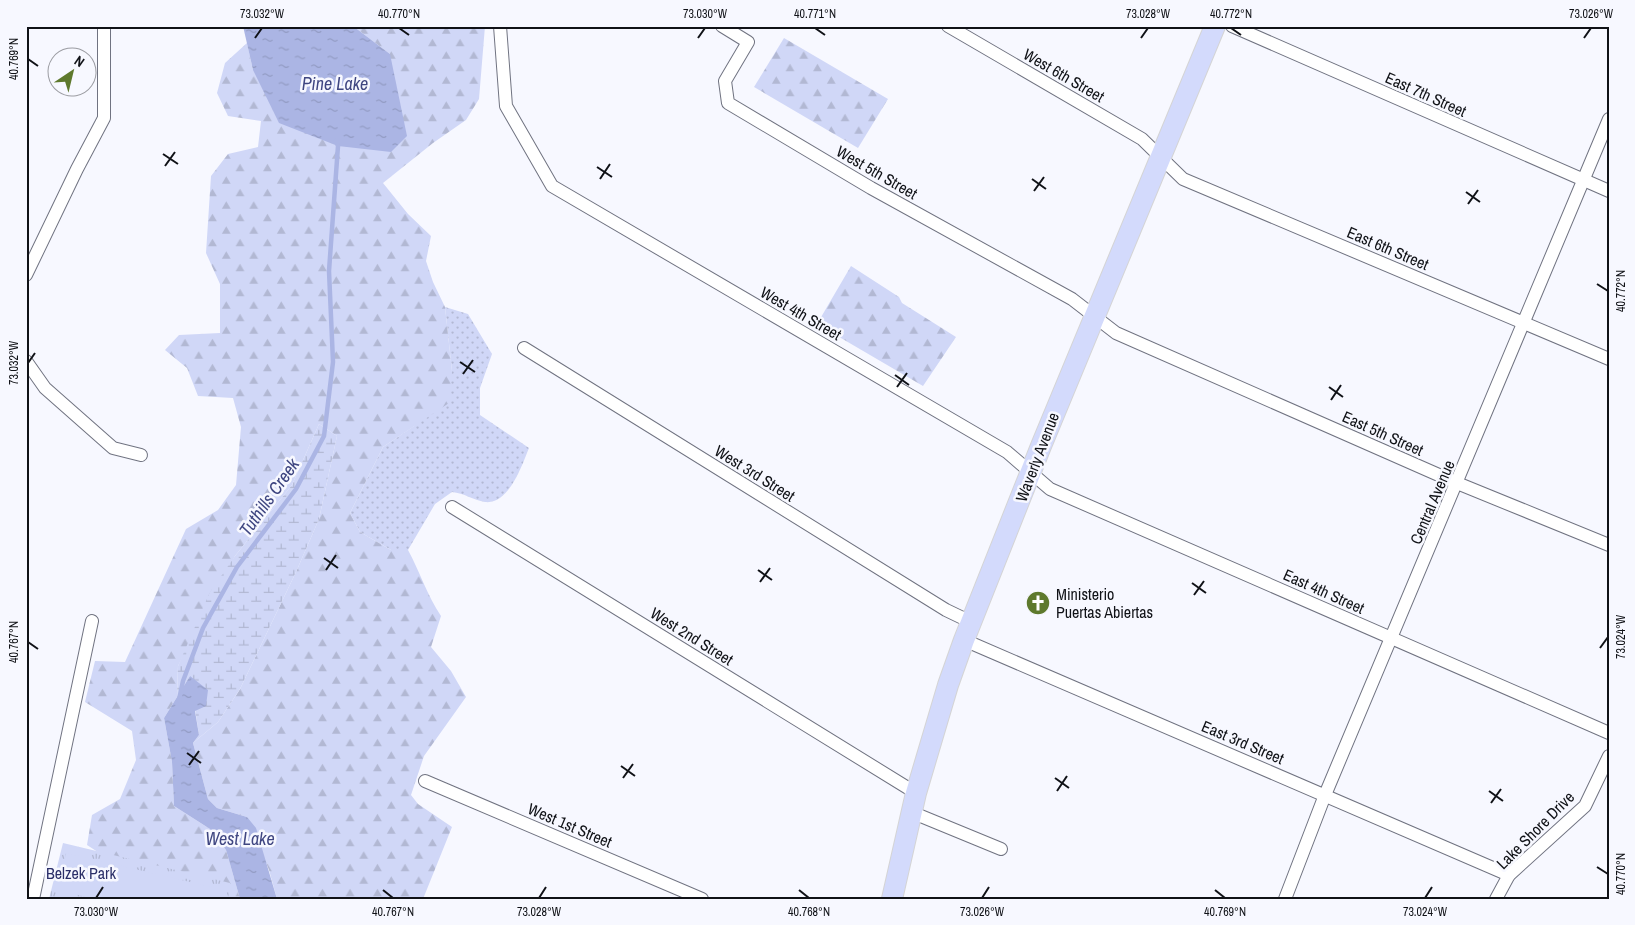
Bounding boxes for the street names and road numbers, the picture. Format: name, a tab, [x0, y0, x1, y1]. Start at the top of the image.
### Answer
street label: West 6th Street	[1019, 43, 1109, 107]
street label: East 7th Street	[1382, 66, 1470, 122]
street label: West 5th Street	[832, 140, 922, 204]
street label: East 6th Street	[1344, 221, 1433, 275]
street label: West 4th Street	[756, 281, 846, 345]
street label: East 5th Street	[1339, 405, 1427, 461]
street label: Waverly Avenue	[1010, 409, 1064, 505]
street label: West 3rd Street	[711, 440, 800, 507]
street label: Central Avenue	[1404, 457, 1460, 547]
street label: East 4th Street	[1280, 563, 1368, 619]
street label: West 2nd Street	[646, 602, 738, 670]
street label: East 3rd Street	[1198, 715, 1288, 769]
street label: Lake Shore Drive	[1491, 786, 1579, 874]
street label: West 1st Street	[525, 797, 616, 853]

